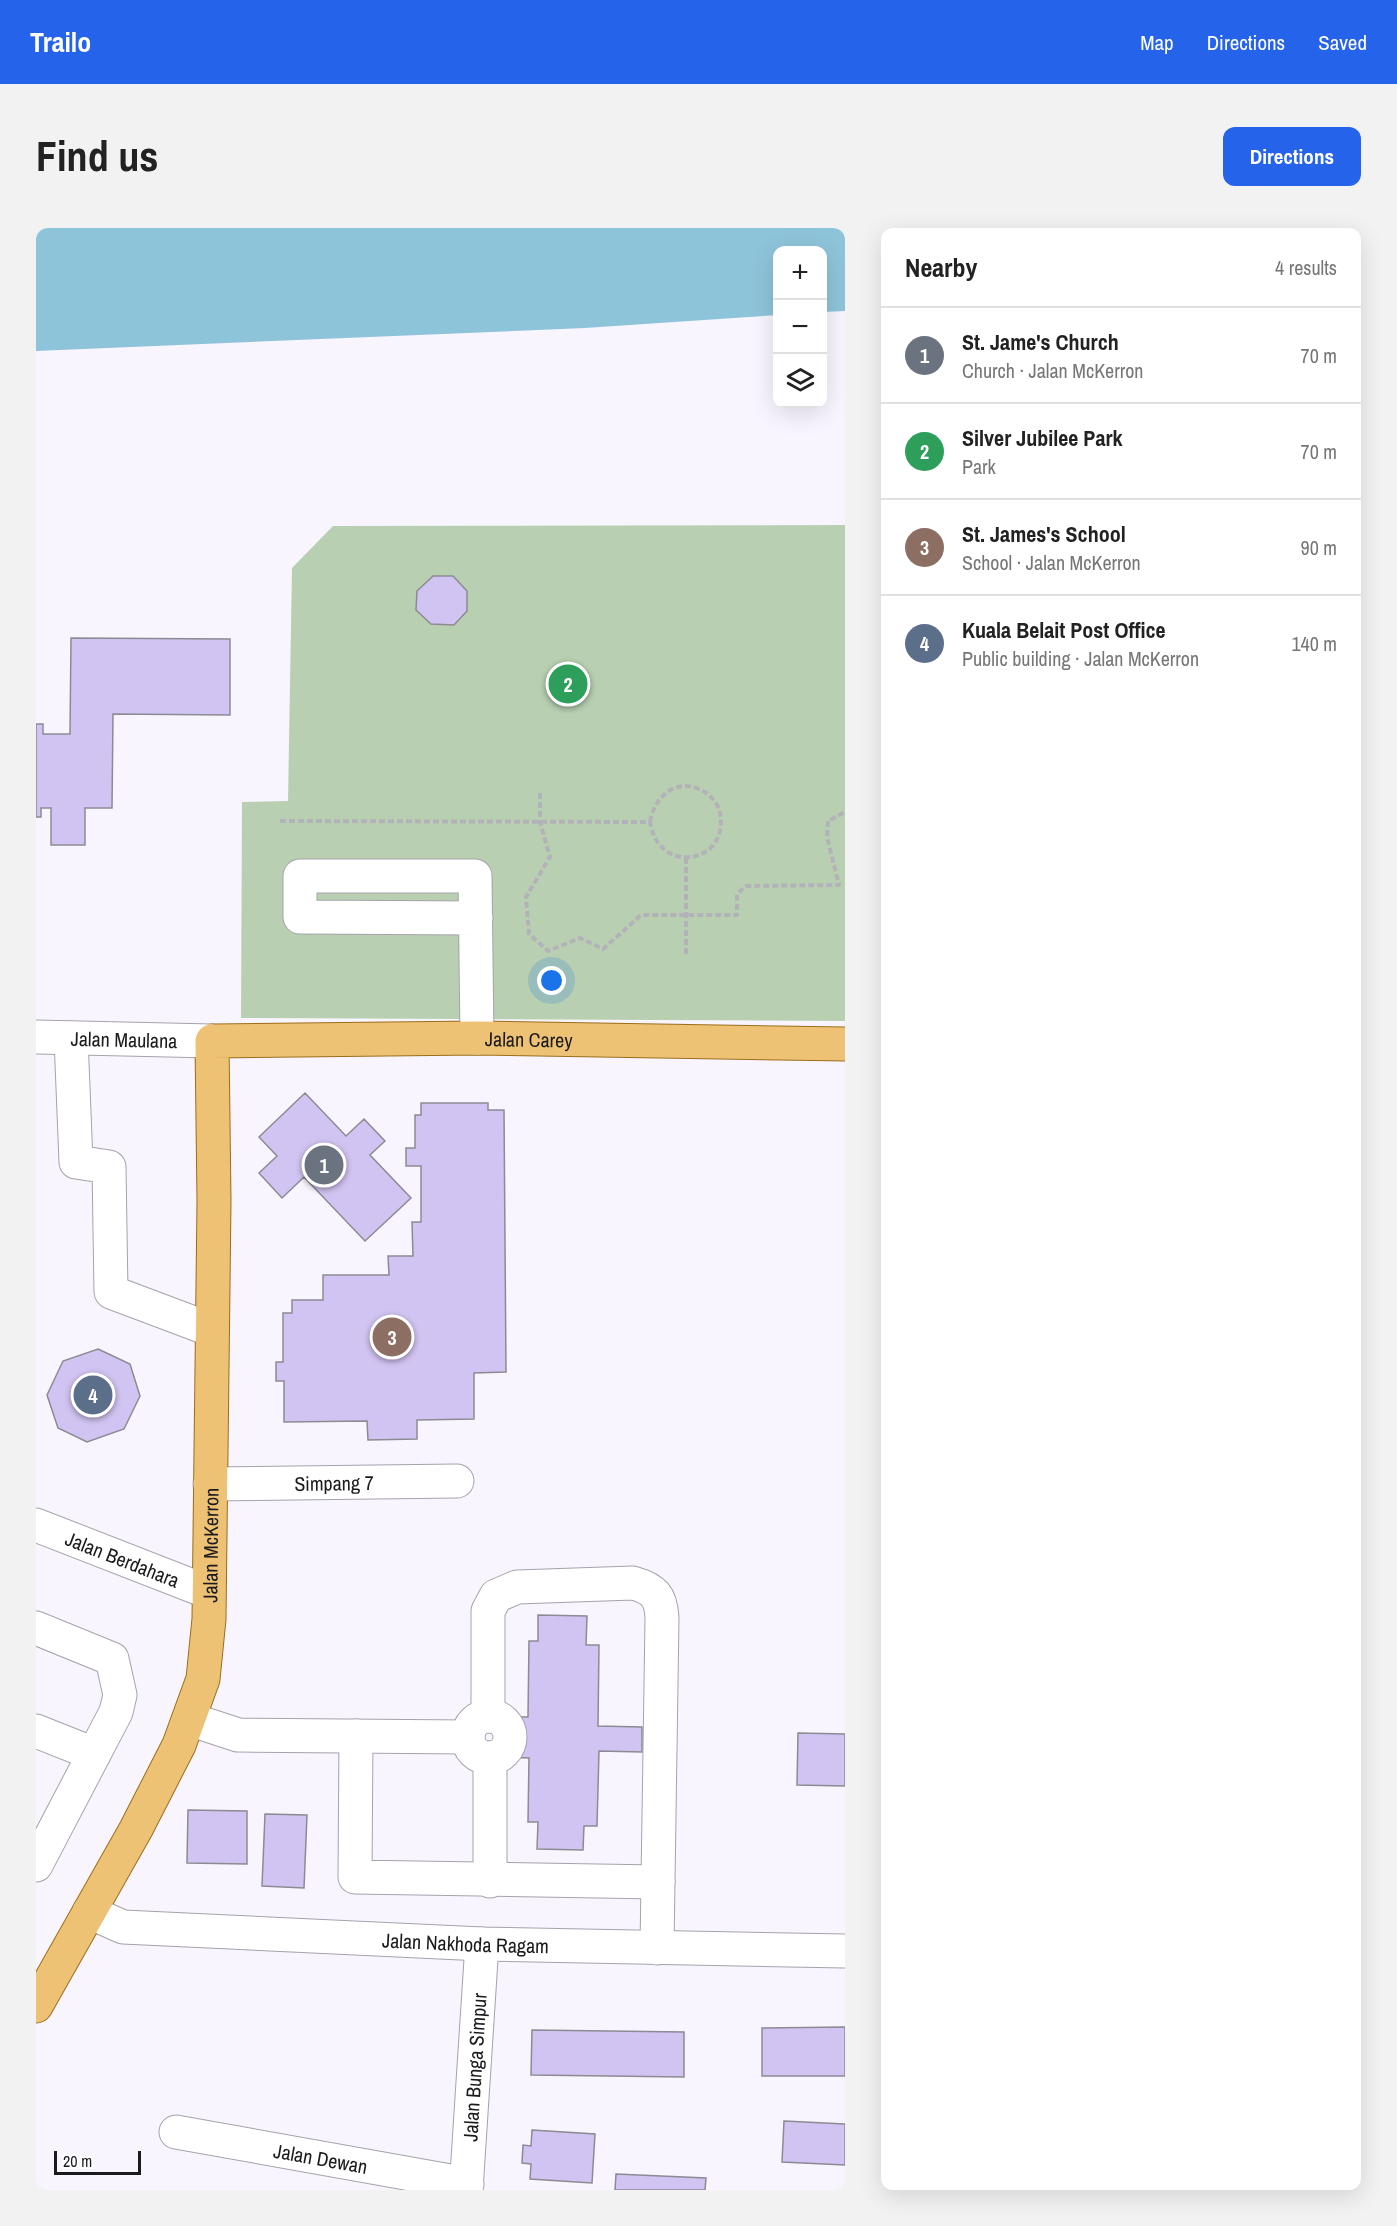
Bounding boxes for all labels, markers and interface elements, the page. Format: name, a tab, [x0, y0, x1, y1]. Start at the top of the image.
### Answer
text: Trailo	[30, 23, 91, 61]
text: Map	[1140, 28, 1174, 57]
text: Directions	[1207, 28, 1285, 57]
text: Saved	[1318, 28, 1367, 57]
button: Directions	[1223, 127, 1361, 186]
text: Find us	[36, 128, 158, 184]
map controls	[773, 246, 827, 408]
button: +	[773, 246, 827, 300]
text: Nearby	[905, 250, 977, 285]
text: 4 results	[1275, 254, 1337, 281]
button: −	[773, 300, 827, 354]
text: St. Jame's Church	[962, 327, 1119, 357]
text: 1	[920, 342, 929, 369]
text: 70 m	[1301, 342, 1337, 369]
button: layers	[773, 354, 827, 408]
text: Church · Jalan McKerron	[962, 357, 1143, 384]
text: Silver Jubilee Park	[962, 423, 1122, 453]
text: 2	[920, 438, 929, 465]
text: 70 m	[1301, 438, 1337, 465]
text: Park	[962, 453, 996, 480]
text: St. James's School	[962, 519, 1126, 549]
text: 3	[920, 534, 929, 561]
text: 90 m	[1301, 534, 1337, 561]
text: School · Jalan McKerron	[962, 549, 1141, 576]
text: Kuala Belait Post Office	[962, 615, 1166, 645]
text: 4	[920, 630, 929, 657]
text: 140 m	[1291, 630, 1337, 657]
text: Public building · Jalan McKerron	[962, 645, 1199, 672]
pin: 2	[548, 662, 588, 706]
your location	[537, 966, 566, 995]
street label: Jalan Maulana	[70, 1024, 178, 1054]
street label: Jalan Carey	[485, 1025, 574, 1053]
pin: 1	[304, 1142, 344, 1188]
pin: 3	[372, 1314, 412, 1360]
pin: 4	[74, 1372, 112, 1418]
street label: Simpang 7	[294, 1469, 374, 1496]
street label: Jalan McKerron	[196, 1488, 224, 1603]
street label: Jalan Berdahara	[62, 1524, 184, 1593]
street label: Jalan Nakhoda Ragam	[381, 1926, 549, 1959]
street label: Jalan Bunga Simpur	[456, 1992, 492, 2142]
street label: Jalan Dewan	[272, 2136, 370, 2179]
scale bar	[54, 2148, 141, 2176]
text: 20 m	[63, 2150, 92, 2172]

